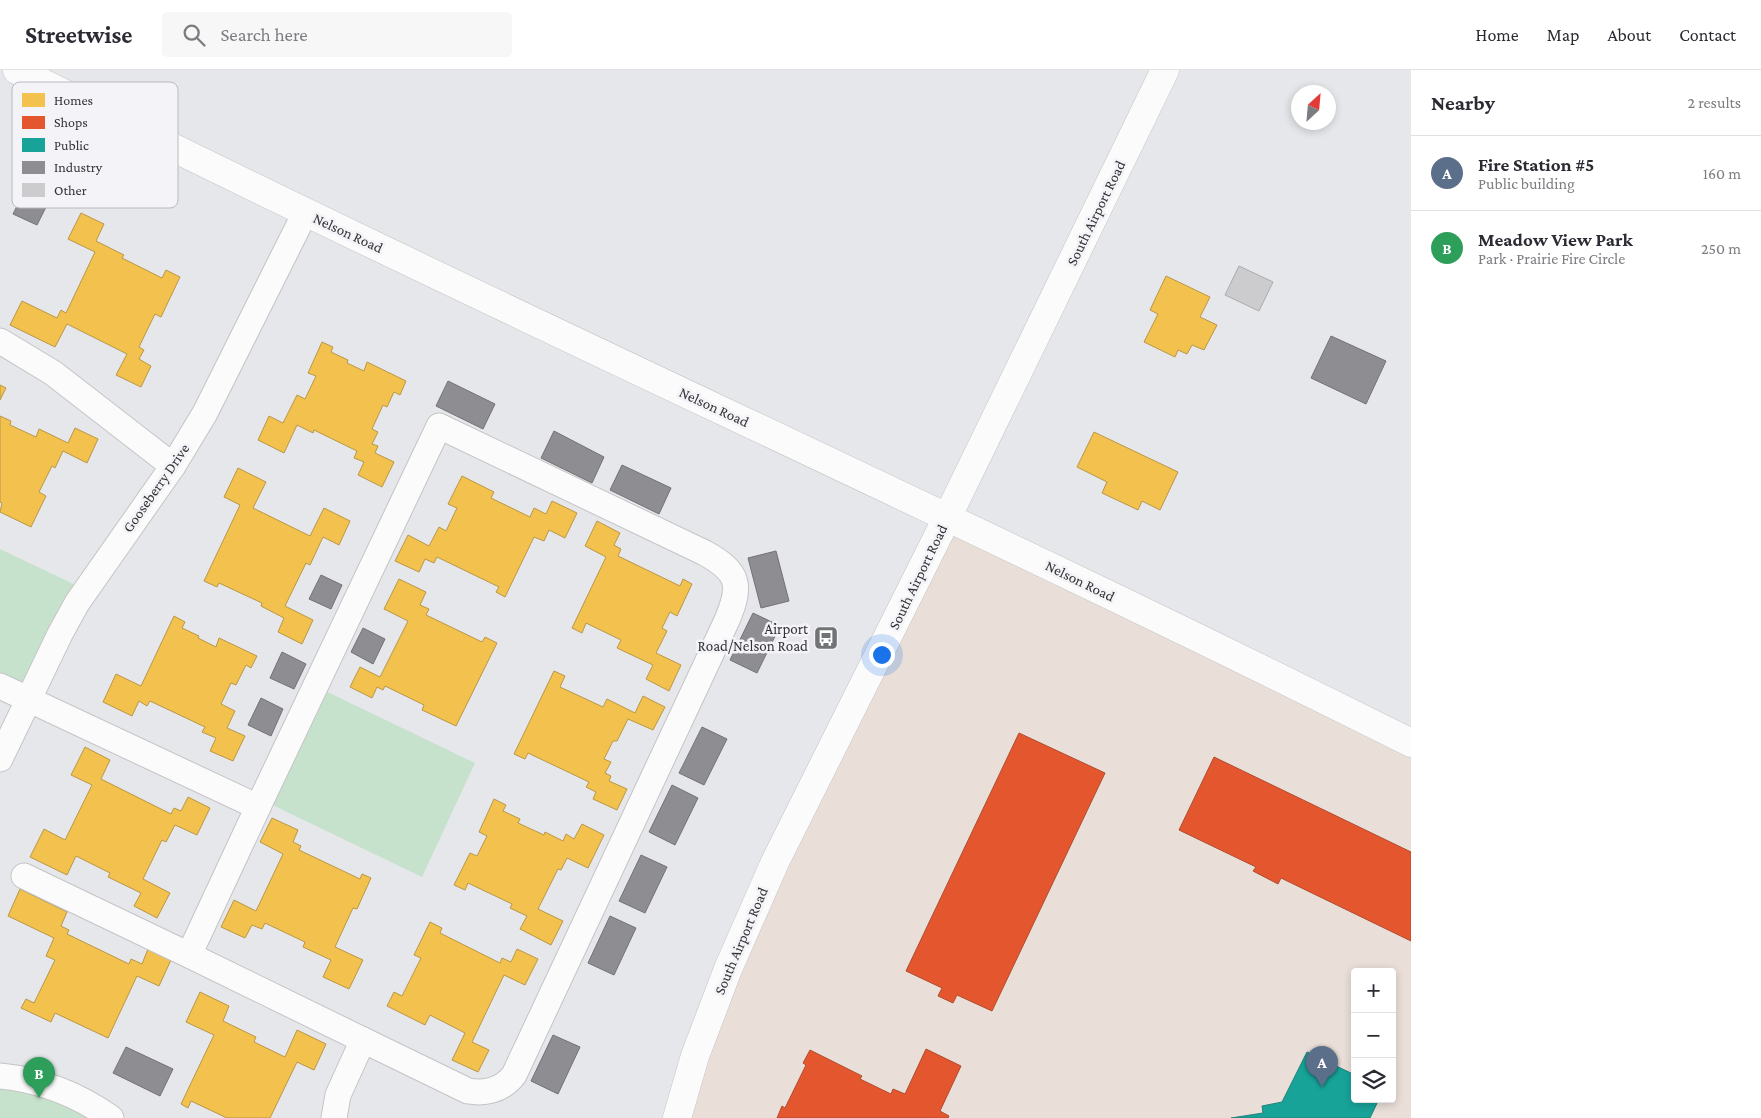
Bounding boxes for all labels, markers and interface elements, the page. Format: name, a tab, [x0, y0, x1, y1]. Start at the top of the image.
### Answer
search box	[162, 12, 512, 57]
text: Streetwise	[25, 21, 132, 48]
icon: search	[180, 21, 208, 49]
text: Search here	[220, 24, 308, 45]
text: Home	[1476, 25, 1519, 45]
text: Map	[1547, 25, 1579, 45]
text: About	[1607, 25, 1651, 45]
text: Contact	[1679, 25, 1736, 45]
legend	[12, 82, 178, 208]
north arrow	[1291, 85, 1336, 130]
text: Nearby	[1431, 91, 1495, 115]
text: Homes	[54, 92, 93, 108]
text: 2 results	[1688, 94, 1741, 111]
text: Shops	[54, 114, 88, 130]
text: Public	[54, 137, 89, 153]
text: Fire Station #5	[1478, 154, 1594, 175]
street label: South Airport Road	[1064, 158, 1129, 269]
text: Industry	[54, 159, 103, 175]
text: A	[1442, 165, 1452, 182]
text: 160 m	[1703, 165, 1741, 182]
text: Public building	[1478, 175, 1575, 192]
text: Other	[54, 182, 87, 198]
street label: Nelson Road	[311, 210, 385, 256]
text: Meadow View Park	[1478, 229, 1633, 250]
text: B	[1442, 240, 1452, 257]
text: 250 m	[1701, 240, 1741, 257]
text: Park · Prairie Fire Circle	[1478, 250, 1625, 267]
street label: Nelson Road	[677, 384, 751, 430]
street label: Gooseberry Drive	[120, 440, 193, 536]
street label: South Airport Road	[886, 522, 951, 633]
street label: Nelson Road	[1043, 557, 1117, 605]
place label: Airport Road/Nelson Road	[698, 621, 809, 654]
bus stop icon: Airport Road/Nelson Road	[813, 625, 839, 651]
your location	[869, 642, 895, 668]
street label: South Airport Road	[711, 885, 772, 997]
map controls	[1351, 968, 1396, 1103]
button: +	[1351, 968, 1396, 1013]
button: −	[1351, 1013, 1396, 1058]
pin: A	[1306, 1046, 1338, 1087]
pin: B	[23, 1057, 55, 1098]
button: layers	[1351, 1058, 1396, 1103]

